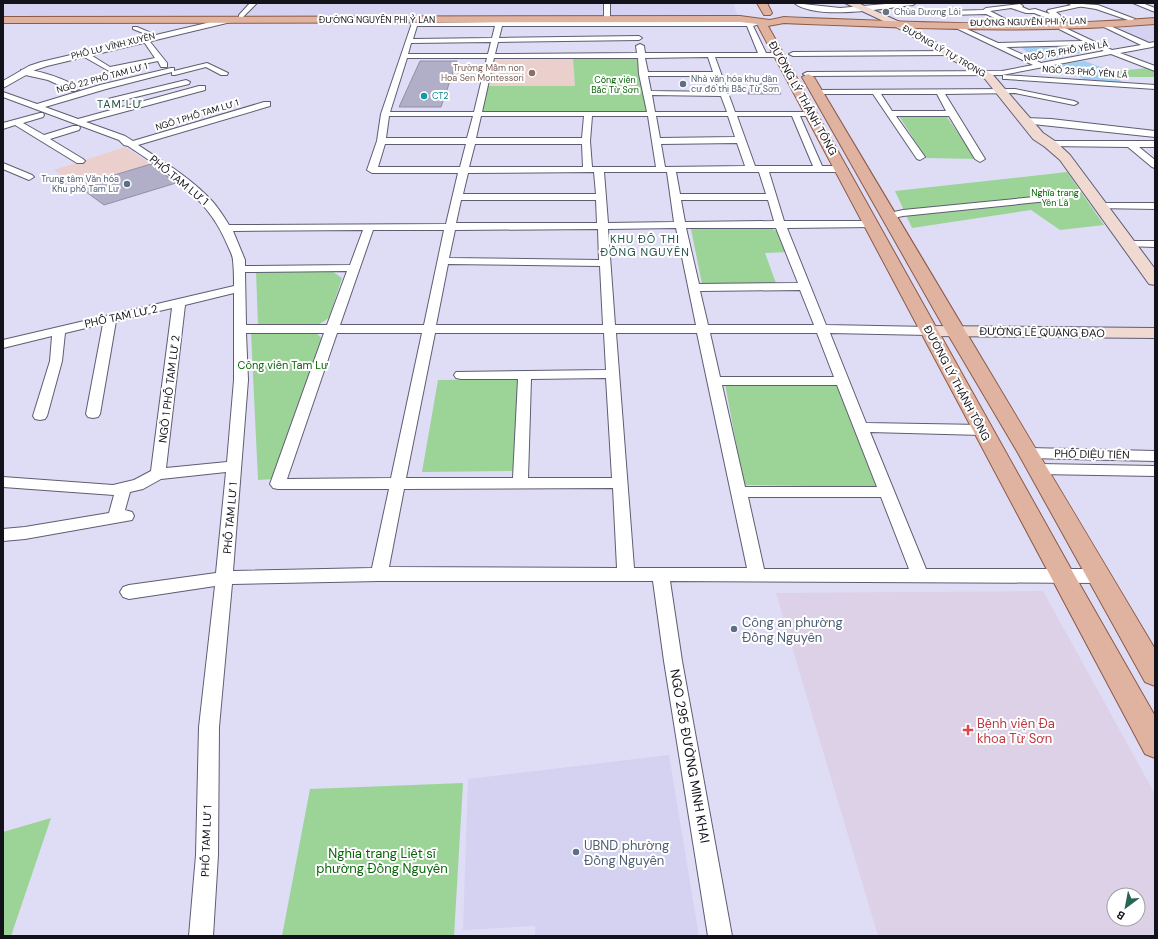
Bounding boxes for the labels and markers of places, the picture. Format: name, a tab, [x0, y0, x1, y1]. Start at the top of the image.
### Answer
place label: Chùa Dương Lôi	[894, 6, 961, 18]
marker: Chùa Dương Lôi	[881, 7, 891, 17]
place label: Trường Mầm non Hoa Sen Montessori	[441, 62, 524, 84]
marker: Trường Mầm non Hoa Sen Montessori	[527, 68, 537, 78]
place label: Nhà văn hóa khu dân cư đô thị Bắc Từ Sơn	[691, 73, 779, 95]
marker: Nhà văn hóa khu dân cư đô thị Bắc Từ Sơn	[678, 79, 688, 89]
place label: CT2	[432, 90, 448, 102]
marker: CT2	[419, 91, 429, 101]
place label: Trung tâm Văn hóa Khu phố Tam Lư	[41, 173, 119, 195]
marker: Trung tâm Văn hóa Khu phố Tam Lư	[122, 179, 132, 189]
place label: Công an phường Đồng Nguyên	[742, 614, 843, 646]
marker: Công an phường Đồng Nguyên	[729, 624, 739, 634]
place label: Bệnh viện Đa khoa Từ Sơn	[977, 715, 1055, 747]
marker: Bệnh viện Đa khoa Từ Sơn	[962, 724, 974, 736]
place label: UBND phường Đồng Nguyên	[584, 837, 669, 869]
marker: UBND phường Đồng Nguyên	[571, 847, 581, 857]

